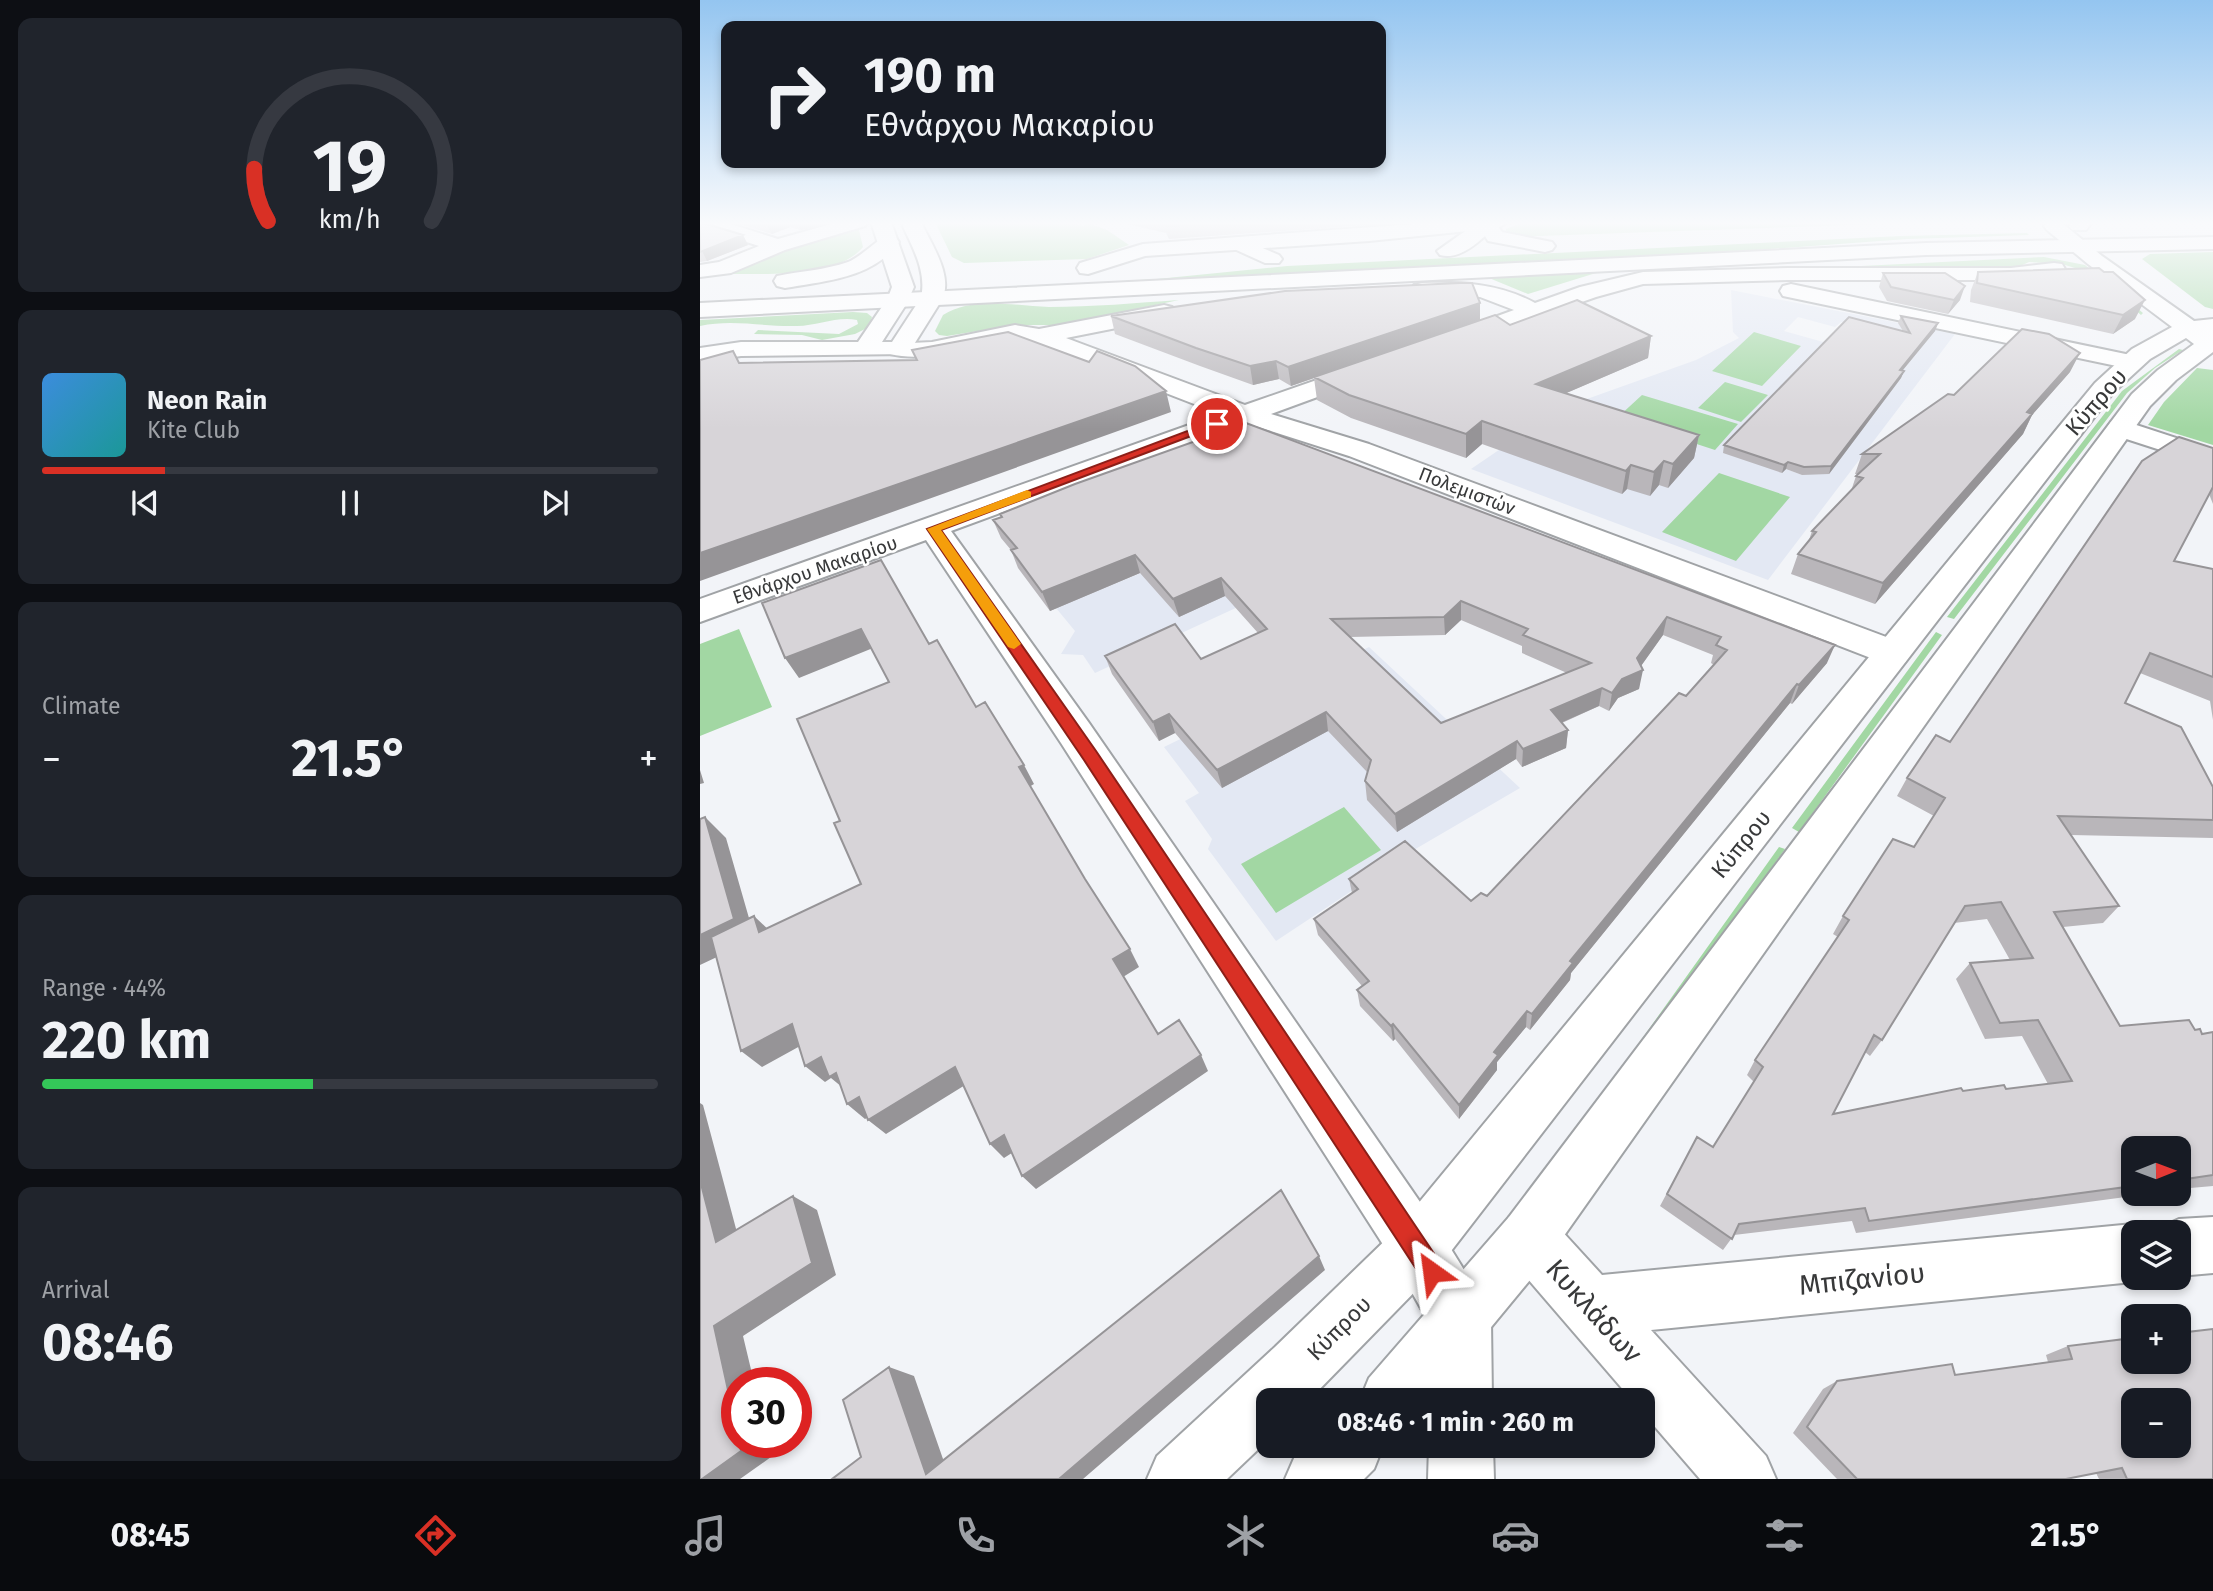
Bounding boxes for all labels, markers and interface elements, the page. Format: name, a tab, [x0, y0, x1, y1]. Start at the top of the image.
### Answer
text: 190 m	[864, 46, 996, 105]
icon: right	[749, 49, 840, 140]
text: Εθνάρχου Μακαρίου	[864, 106, 1155, 144]
text: 19	[313, 123, 387, 210]
text: km/h	[319, 205, 381, 235]
street label: Κύπρου	[2059, 363, 2133, 441]
text: Neon Rain	[147, 385, 267, 416]
pin	[1187, 394, 1247, 454]
icon: arrive	[1198, 405, 1236, 443]
text: Kite Club	[147, 416, 240, 444]
street label: Πολεμιστών	[1415, 462, 1519, 520]
icon: previous	[126, 484, 164, 522]
icon: pause	[331, 484, 369, 522]
icon: next	[536, 484, 574, 522]
street label: Εθνάρχου Μακαρίου	[730, 531, 900, 609]
text: Climate	[42, 692, 121, 720]
text: 21.5°	[291, 727, 409, 790]
text: −	[42, 736, 61, 782]
text: +	[639, 736, 658, 782]
street label: Κύπρου	[1705, 804, 1777, 884]
text: Range · 44%	[42, 974, 166, 1002]
text: 220 km	[42, 1009, 211, 1072]
north arrow	[2121, 1136, 2191, 1206]
map controls	[2121, 1136, 2191, 1458]
button: layers	[2121, 1220, 2191, 1290]
position arrow	[1395, 1235, 1469, 1309]
street label: Κυκλάδων	[1539, 1252, 1649, 1370]
street label: Μπιζανίου	[1797, 1256, 1927, 1302]
text: Arrival	[42, 1276, 109, 1304]
street label: Κύπρου	[1301, 1290, 1377, 1366]
button: +	[2121, 1304, 2191, 1374]
text: 08:46	[42, 1311, 174, 1374]
speed limit sign: 30	[721, 1367, 812, 1458]
button: −	[2121, 1388, 2191, 1458]
text: 08:46 · 1 min · 260 m	[1337, 1407, 1574, 1438]
icon: directions	[411, 1511, 460, 1560]
icon: music	[681, 1511, 730, 1560]
icon: phone	[951, 1511, 1000, 1560]
icon: climate	[1221, 1511, 1270, 1560]
icon: car	[1491, 1511, 1540, 1560]
icon: filters	[1760, 1511, 1809, 1560]
text: 08:45	[110, 1516, 190, 1554]
text: 21.5°	[2030, 1516, 2103, 1554]

